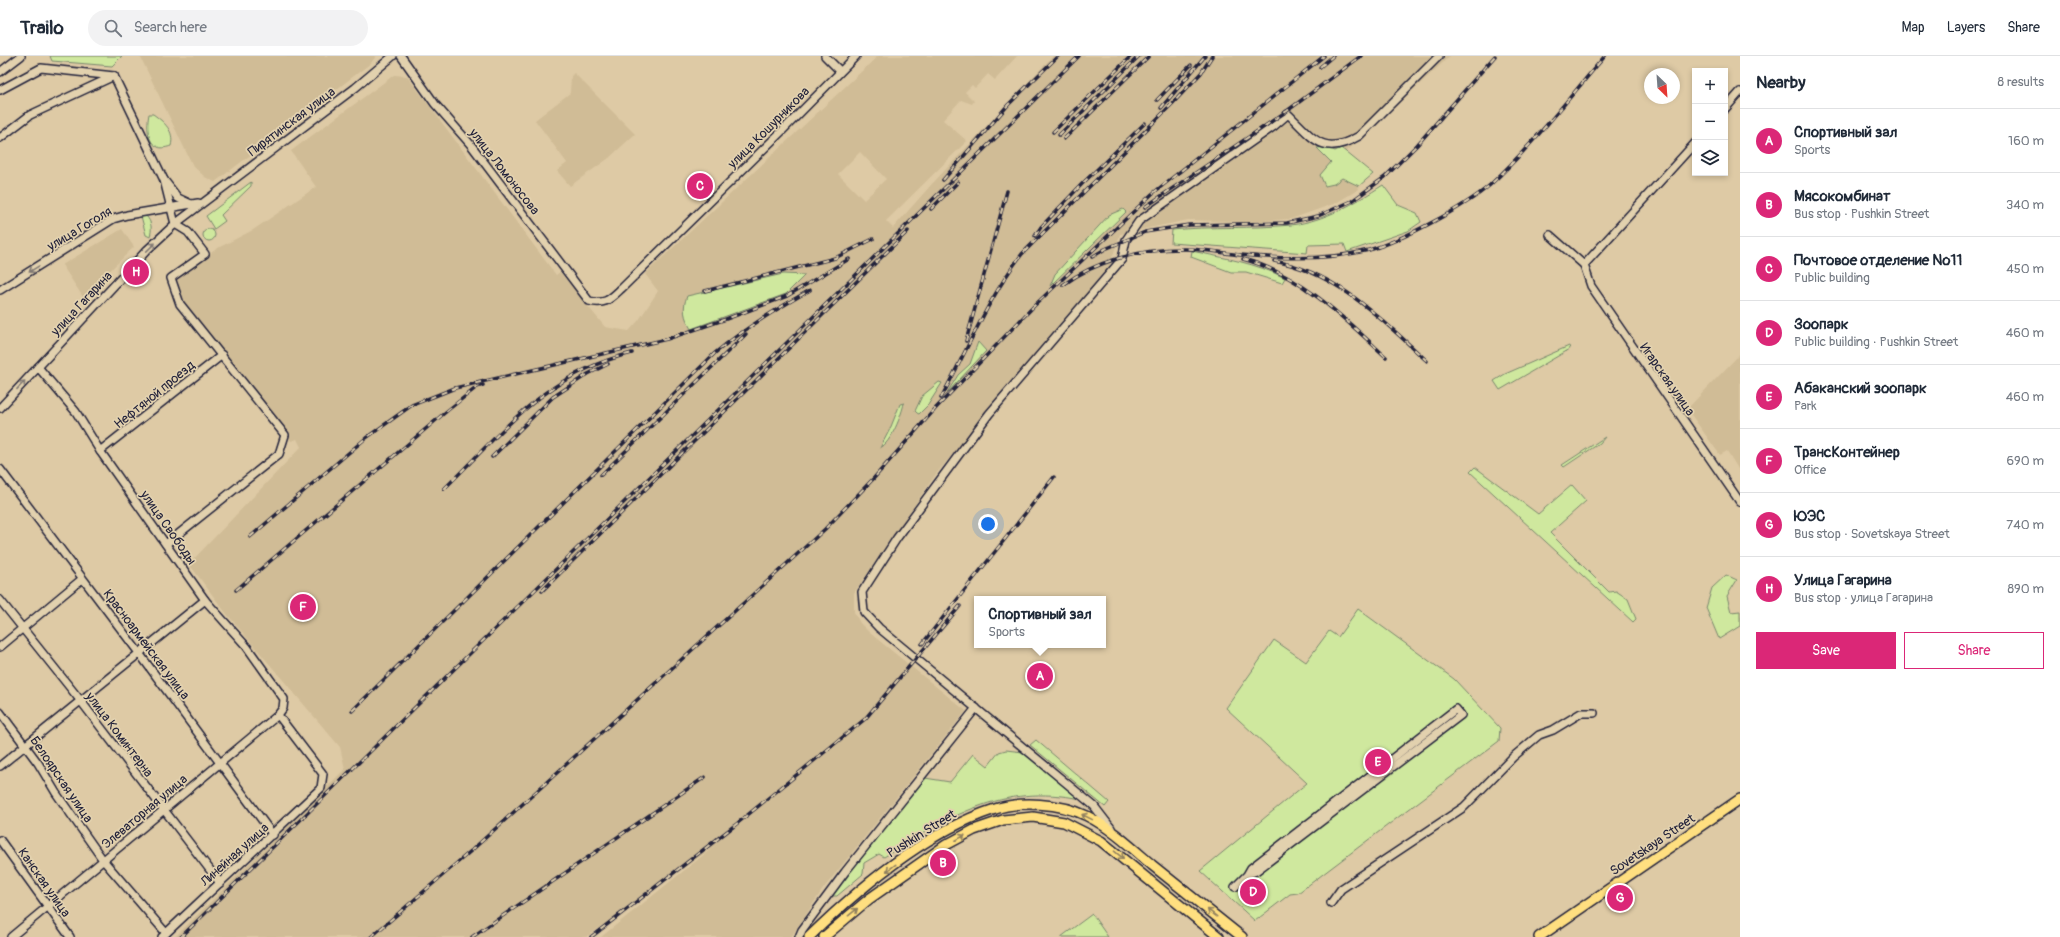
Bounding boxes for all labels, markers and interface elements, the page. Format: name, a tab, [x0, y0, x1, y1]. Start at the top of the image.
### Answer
search box	[88, 10, 368, 46]
text: Trailo	[20, 16, 64, 40]
icon: search	[102, 17, 124, 39]
text: Search here	[134, 18, 207, 37]
text: Map	[1902, 19, 1925, 36]
text: Layers	[1947, 19, 1985, 36]
text: Share	[2007, 19, 2040, 36]
north arrow	[1644, 68, 1680, 104]
map controls	[1692, 68, 1728, 176]
button: +	[1692, 68, 1728, 104]
text: Nearby	[1756, 72, 1805, 93]
text: 8 results	[1998, 74, 2044, 90]
street label: Пирятинская улица	[245, 84, 338, 160]
street label: улица Кошурникова	[724, 84, 813, 173]
button: −	[1692, 104, 1728, 140]
text: Спортивный зал	[1794, 123, 1897, 142]
street label: улица Ломоносова	[465, 125, 543, 218]
text: A	[1765, 133, 1773, 149]
text: 160 m	[2008, 133, 2044, 149]
button: layers	[1692, 140, 1728, 176]
text: Sports	[1794, 142, 1830, 158]
pin: C	[687, 171, 713, 201]
text: Мясокомбинат	[1794, 187, 1890, 206]
text: B	[1765, 197, 1773, 213]
text: 340 m	[2006, 197, 2044, 213]
street label: улица Гоголя	[43, 203, 115, 255]
text: Bus stop · Pushkin Street	[1794, 206, 1929, 222]
one-way arrow	[146, 242, 156, 251]
text: Почтовое отделение №11	[1794, 251, 1962, 270]
pin: H	[123, 257, 149, 287]
text: C	[1765, 261, 1773, 277]
text: 450 m	[2006, 261, 2044, 277]
one-way arrow	[28, 265, 40, 273]
street label: улица Гагарина	[47, 268, 116, 340]
text: Public building	[1794, 270, 1870, 286]
text: Зоопарк	[1794, 315, 1849, 334]
text: D	[1765, 325, 1773, 341]
text: 460 m	[2006, 325, 2044, 341]
text: Public building · Pushkin Street	[1794, 334, 1958, 350]
street label: Игарская улица	[1636, 340, 1698, 419]
street label: Нефтяной проезд	[111, 357, 198, 432]
text: Абаканский зоопарк	[1794, 379, 1927, 398]
one-way arrow	[16, 380, 26, 390]
text: E	[1766, 389, 1772, 405]
text: 460 m	[2006, 389, 2044, 405]
text: Park	[1794, 398, 1817, 414]
text: ТрансКонтейнер	[1794, 443, 1900, 462]
text: F	[1765, 453, 1773, 469]
text: 690 m	[2006, 453, 2044, 469]
text: Office	[1794, 462, 1826, 478]
street label: улица Свободы	[136, 486, 200, 568]
text: ЮЭС	[1794, 507, 1825, 526]
your location	[978, 514, 998, 534]
text: G	[1765, 517, 1773, 533]
text: 740 m	[2006, 517, 2044, 533]
text: Bus stop · Sovetskaya Street	[1794, 526, 1950, 542]
text: Улица Гагарина	[1794, 571, 1892, 590]
text: H	[1765, 581, 1773, 597]
text: 890 m	[2008, 581, 2044, 597]
street label: Красноармейская улица	[100, 586, 193, 703]
text: Bus stop · улица Гагарина	[1794, 590, 1933, 606]
pin: F	[290, 592, 316, 622]
popup	[974, 596, 1106, 648]
text: Спортивный зал	[988, 605, 1092, 624]
text: Sports	[988, 624, 1025, 640]
button: Save	[1756, 632, 1896, 669]
button: Share	[1904, 632, 2044, 669]
pin: A	[1027, 661, 1053, 691]
street label: улица Коминтерна	[81, 688, 156, 780]
street label: Белоярская улица	[26, 733, 96, 826]
pin: E	[1365, 747, 1391, 777]
street label: Элеваторная улица	[99, 771, 191, 852]
street label: Pushkin Street	[884, 806, 960, 861]
street label: Sovetskaya Street	[1607, 810, 1699, 879]
one-way arrow	[1081, 813, 1093, 820]
street label: Линейная улица	[196, 820, 272, 890]
one-way arrow	[954, 833, 966, 841]
street label: Канская улица	[14, 845, 74, 920]
pin: B	[930, 848, 956, 878]
one-way arrow	[1113, 850, 1124, 859]
one-way arrow	[886, 863, 897, 872]
pin: D	[1240, 877, 1266, 907]
pin: G	[1607, 883, 1633, 913]
one-way arrow	[848, 907, 859, 916]
one-way arrow	[1206, 909, 1217, 917]

